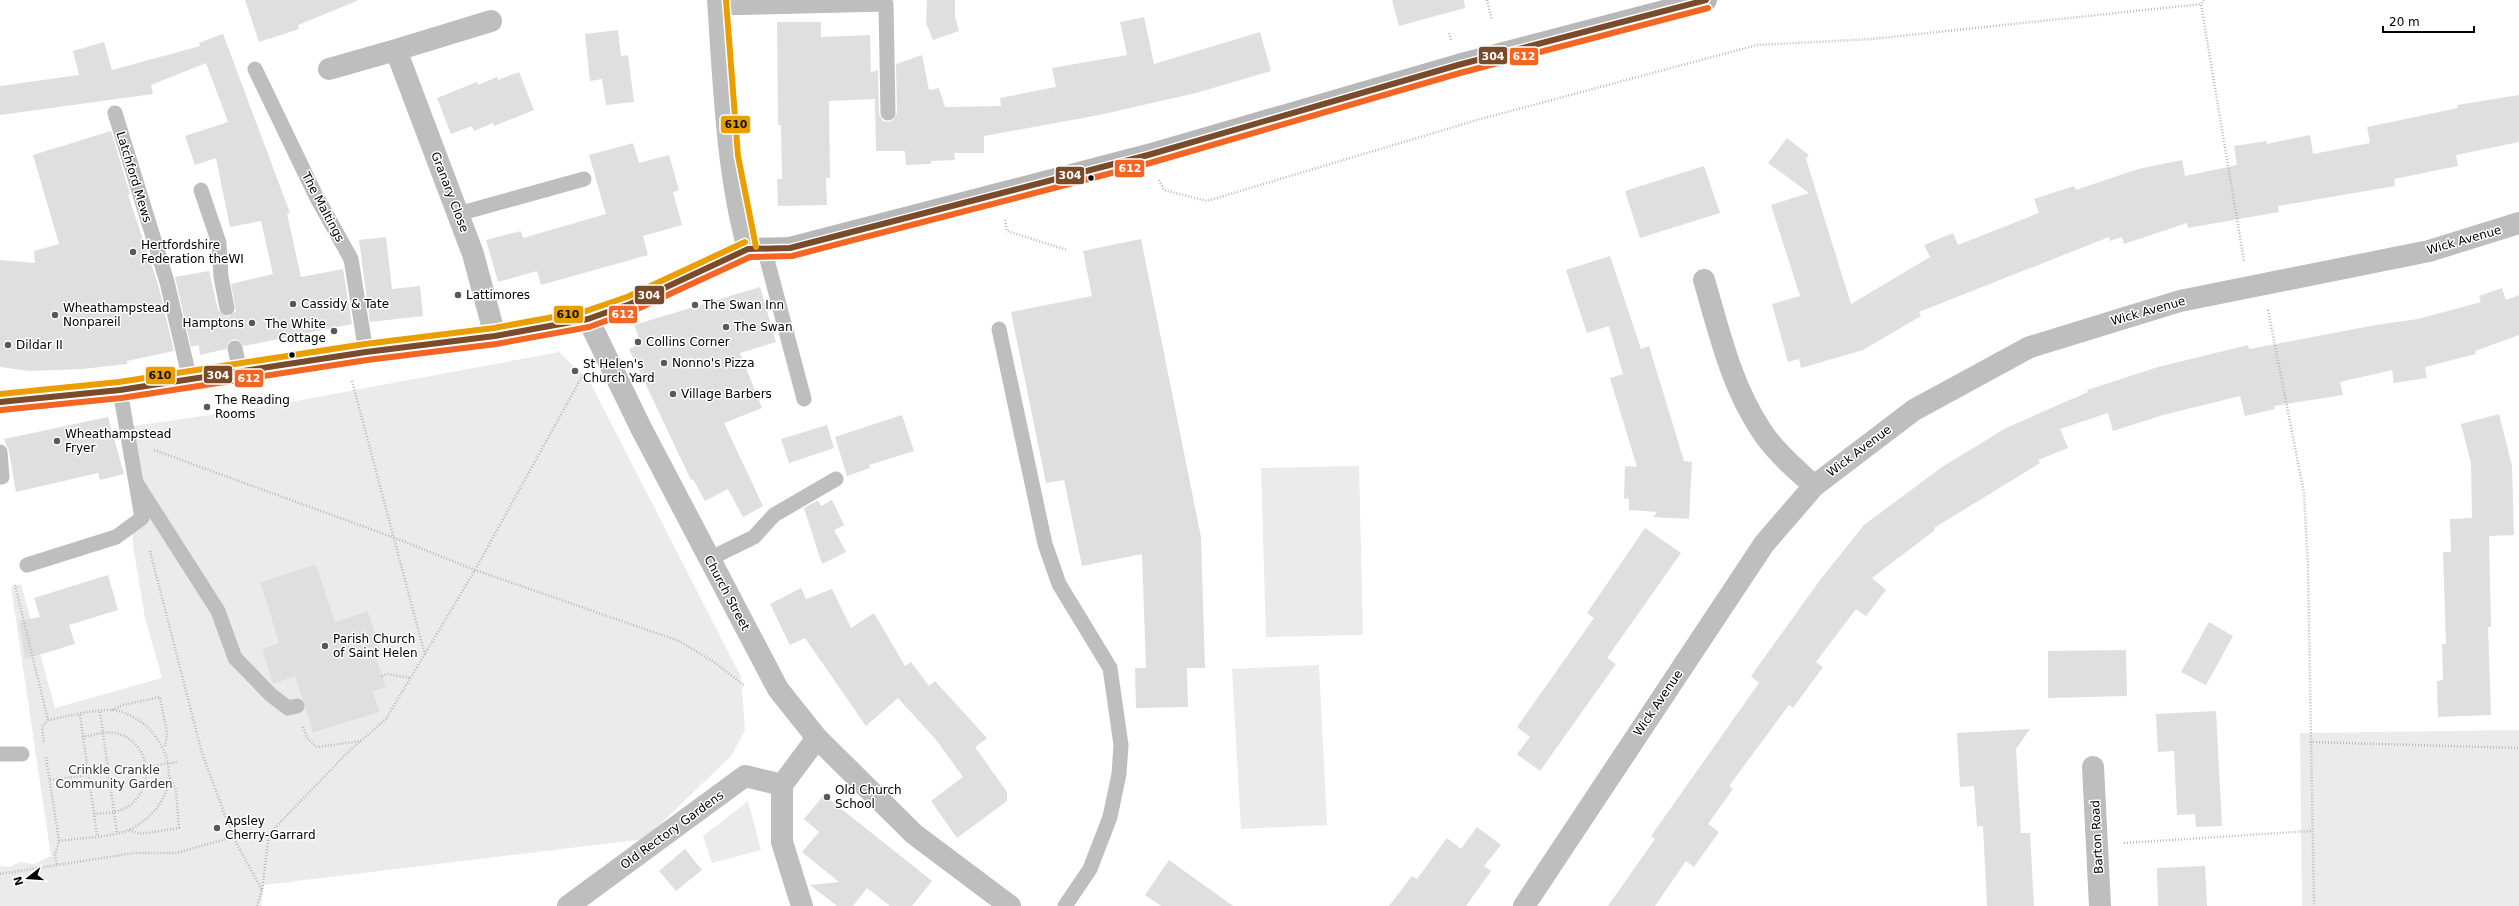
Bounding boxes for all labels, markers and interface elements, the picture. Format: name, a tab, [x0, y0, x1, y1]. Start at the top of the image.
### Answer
scale bar	[2383, 8, 2474, 34]
text: 20 m	[2389, 15, 2420, 29]
line badge: 304	[1478, 46, 1508, 65]
line badge: 612	[1509, 47, 1539, 66]
text: 304	[1482, 50, 1505, 63]
text: 612	[1513, 50, 1535, 63]
line badge: 610	[720, 115, 751, 134]
text: 610	[725, 118, 748, 131]
street label: Latchford Mews	[113, 130, 155, 224]
street label: Granary Close	[428, 150, 472, 234]
line badge: 612	[1114, 159, 1145, 178]
text: 612	[1119, 162, 1141, 175]
line badge: 304	[1055, 166, 1085, 185]
street label: The Maltings	[298, 169, 347, 244]
text: 304	[1059, 169, 1082, 182]
unlabelled marker	[1086, 173, 1096, 183]
street label: Wick Avenue	[2425, 223, 2503, 257]
place label: Hertfordshire Federation theWI	[141, 238, 244, 266]
marker: Hertfordshire Federation theWI	[128, 247, 138, 257]
line badge: 304	[634, 285, 665, 305]
place label: Lattimores	[466, 288, 530, 302]
text: 304	[638, 289, 661, 302]
marker: Lattimores	[453, 290, 463, 300]
street label: Wick Avenue	[2109, 294, 2187, 328]
place label: Cassidy & Tate	[301, 297, 389, 311]
place label: The Swan Inn	[702, 298, 784, 312]
marker: Cassidy & Tate	[288, 299, 298, 309]
marker: The Swan Inn	[690, 300, 700, 310]
place label: Wheathampstead Nonpareil	[63, 301, 170, 329]
line badge: 610	[553, 305, 584, 324]
line badge: 612	[608, 305, 638, 324]
text: 610	[557, 308, 580, 321]
text: 612	[612, 308, 634, 321]
marker: Wheathampstead Nonpareil	[50, 310, 60, 320]
place label: Hamptons	[182, 316, 244, 330]
place label: The White Cottage	[264, 317, 326, 345]
marker: Hamptons	[247, 318, 257, 328]
place label: The Swan	[733, 320, 793, 334]
marker: The Swan	[721, 322, 731, 332]
marker: The White Cottage	[329, 326, 339, 336]
place label: Collins Corner	[646, 335, 730, 349]
marker: Collins Corner	[633, 337, 643, 347]
place label: Dildar II	[16, 338, 63, 352]
marker: Dildar II	[3, 340, 13, 350]
unlabelled marker	[287, 350, 297, 360]
place label: Nonno's Pizza	[672, 356, 755, 370]
place label: St Helen's Church Yard	[583, 357, 655, 385]
marker: Nonno's Pizza	[659, 358, 669, 368]
line badge: 304	[203, 365, 233, 384]
line badge: 610	[145, 366, 176, 385]
marker: St Helen's Church Yard	[570, 366, 580, 376]
text: 610	[149, 369, 172, 382]
text: 304	[207, 369, 230, 382]
line badge: 612	[234, 369, 264, 388]
text: 612	[238, 372, 260, 385]
place label: Village Barbers	[681, 387, 772, 401]
marker: Village Barbers	[668, 389, 678, 399]
place label: The Reading Rooms	[214, 393, 290, 421]
marker: The Reading Rooms	[202, 402, 212, 412]
street label: Wick Avenue	[1824, 422, 1894, 480]
place label: Wheathampstead Fryer	[65, 427, 172, 455]
marker: Wheathampstead Fryer	[52, 436, 62, 446]
street label: Church Street	[701, 553, 753, 633]
place label: Parish Church of Saint Helen	[333, 632, 418, 660]
marker: Parish Church of Saint Helen	[320, 641, 330, 651]
street label: Wick Avenue	[1631, 667, 1685, 739]
park label: Crinkle Crankle Community Garden	[55, 763, 173, 791]
place label: Old Church School	[835, 783, 902, 811]
street label: Old Rectory Gardens	[618, 788, 726, 872]
marker: Old Church School	[822, 792, 832, 802]
street label: Barton Road	[2088, 800, 2106, 874]
place label: Apsley Cherry-Garrard	[225, 814, 316, 842]
marker: Apsley Cherry-Garrard	[212, 823, 222, 833]
north arrow	[8, 858, 48, 898]
text: N	[11, 874, 26, 887]

